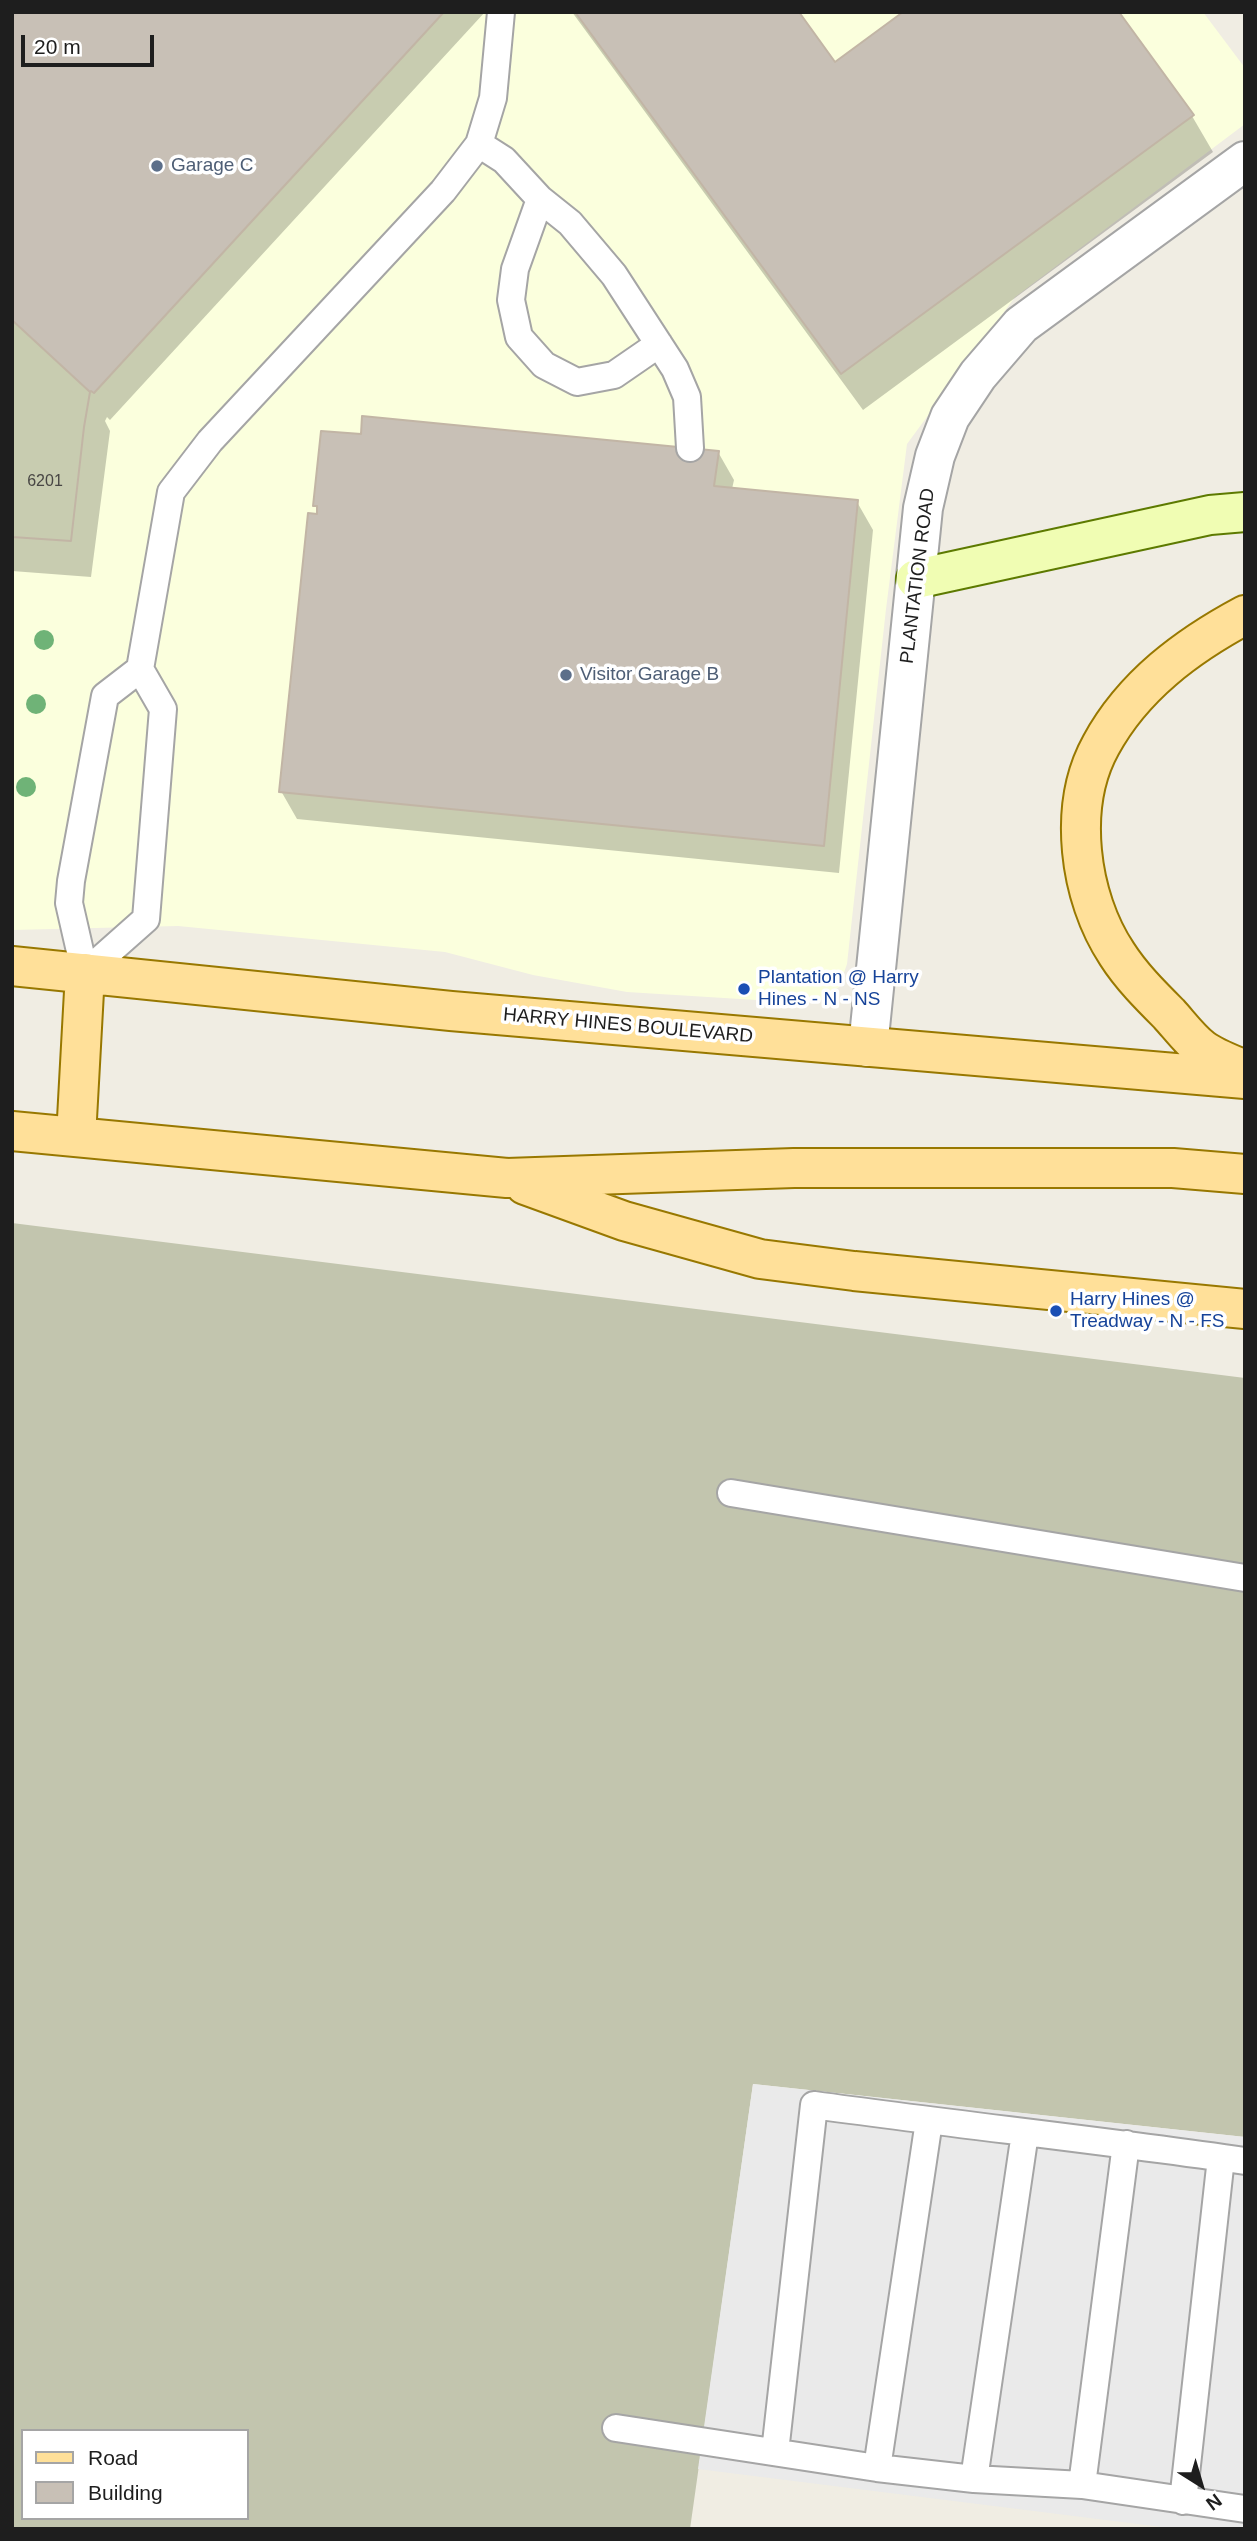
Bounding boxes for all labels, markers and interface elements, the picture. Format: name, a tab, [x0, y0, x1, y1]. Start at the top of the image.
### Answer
scale bar	[24, 21, 158, 65]
text: 20 m	[34, 35, 81, 58]
place label: Garage C	[171, 155, 253, 177]
marker: Garage C	[149, 158, 165, 174]
house number: 6201	[27, 472, 63, 492]
street label: PLANTATION ROAD	[896, 487, 940, 665]
place label: Visitor Garage B	[580, 664, 719, 686]
marker: Visitor Garage B	[558, 667, 574, 683]
place label: Plantation @ Harry Hines - N - NS	[758, 967, 919, 1011]
marker: Plantation @ Harry Hines - N - NS	[736, 981, 752, 997]
street label: HARRY HINES BOULEVARD	[502, 1004, 754, 1048]
place label: Harry Hines @ Treadway - N - FS	[1070, 1289, 1224, 1333]
marker: Harry Hines @ Treadway - N - FS	[1048, 1303, 1064, 1319]
legend	[21, 2429, 248, 2520]
text: Road	[88, 2446, 138, 2469]
north arrow	[1166, 2450, 1236, 2520]
text: Building	[88, 2481, 163, 2504]
text: N	[1202, 2490, 1226, 2515]

